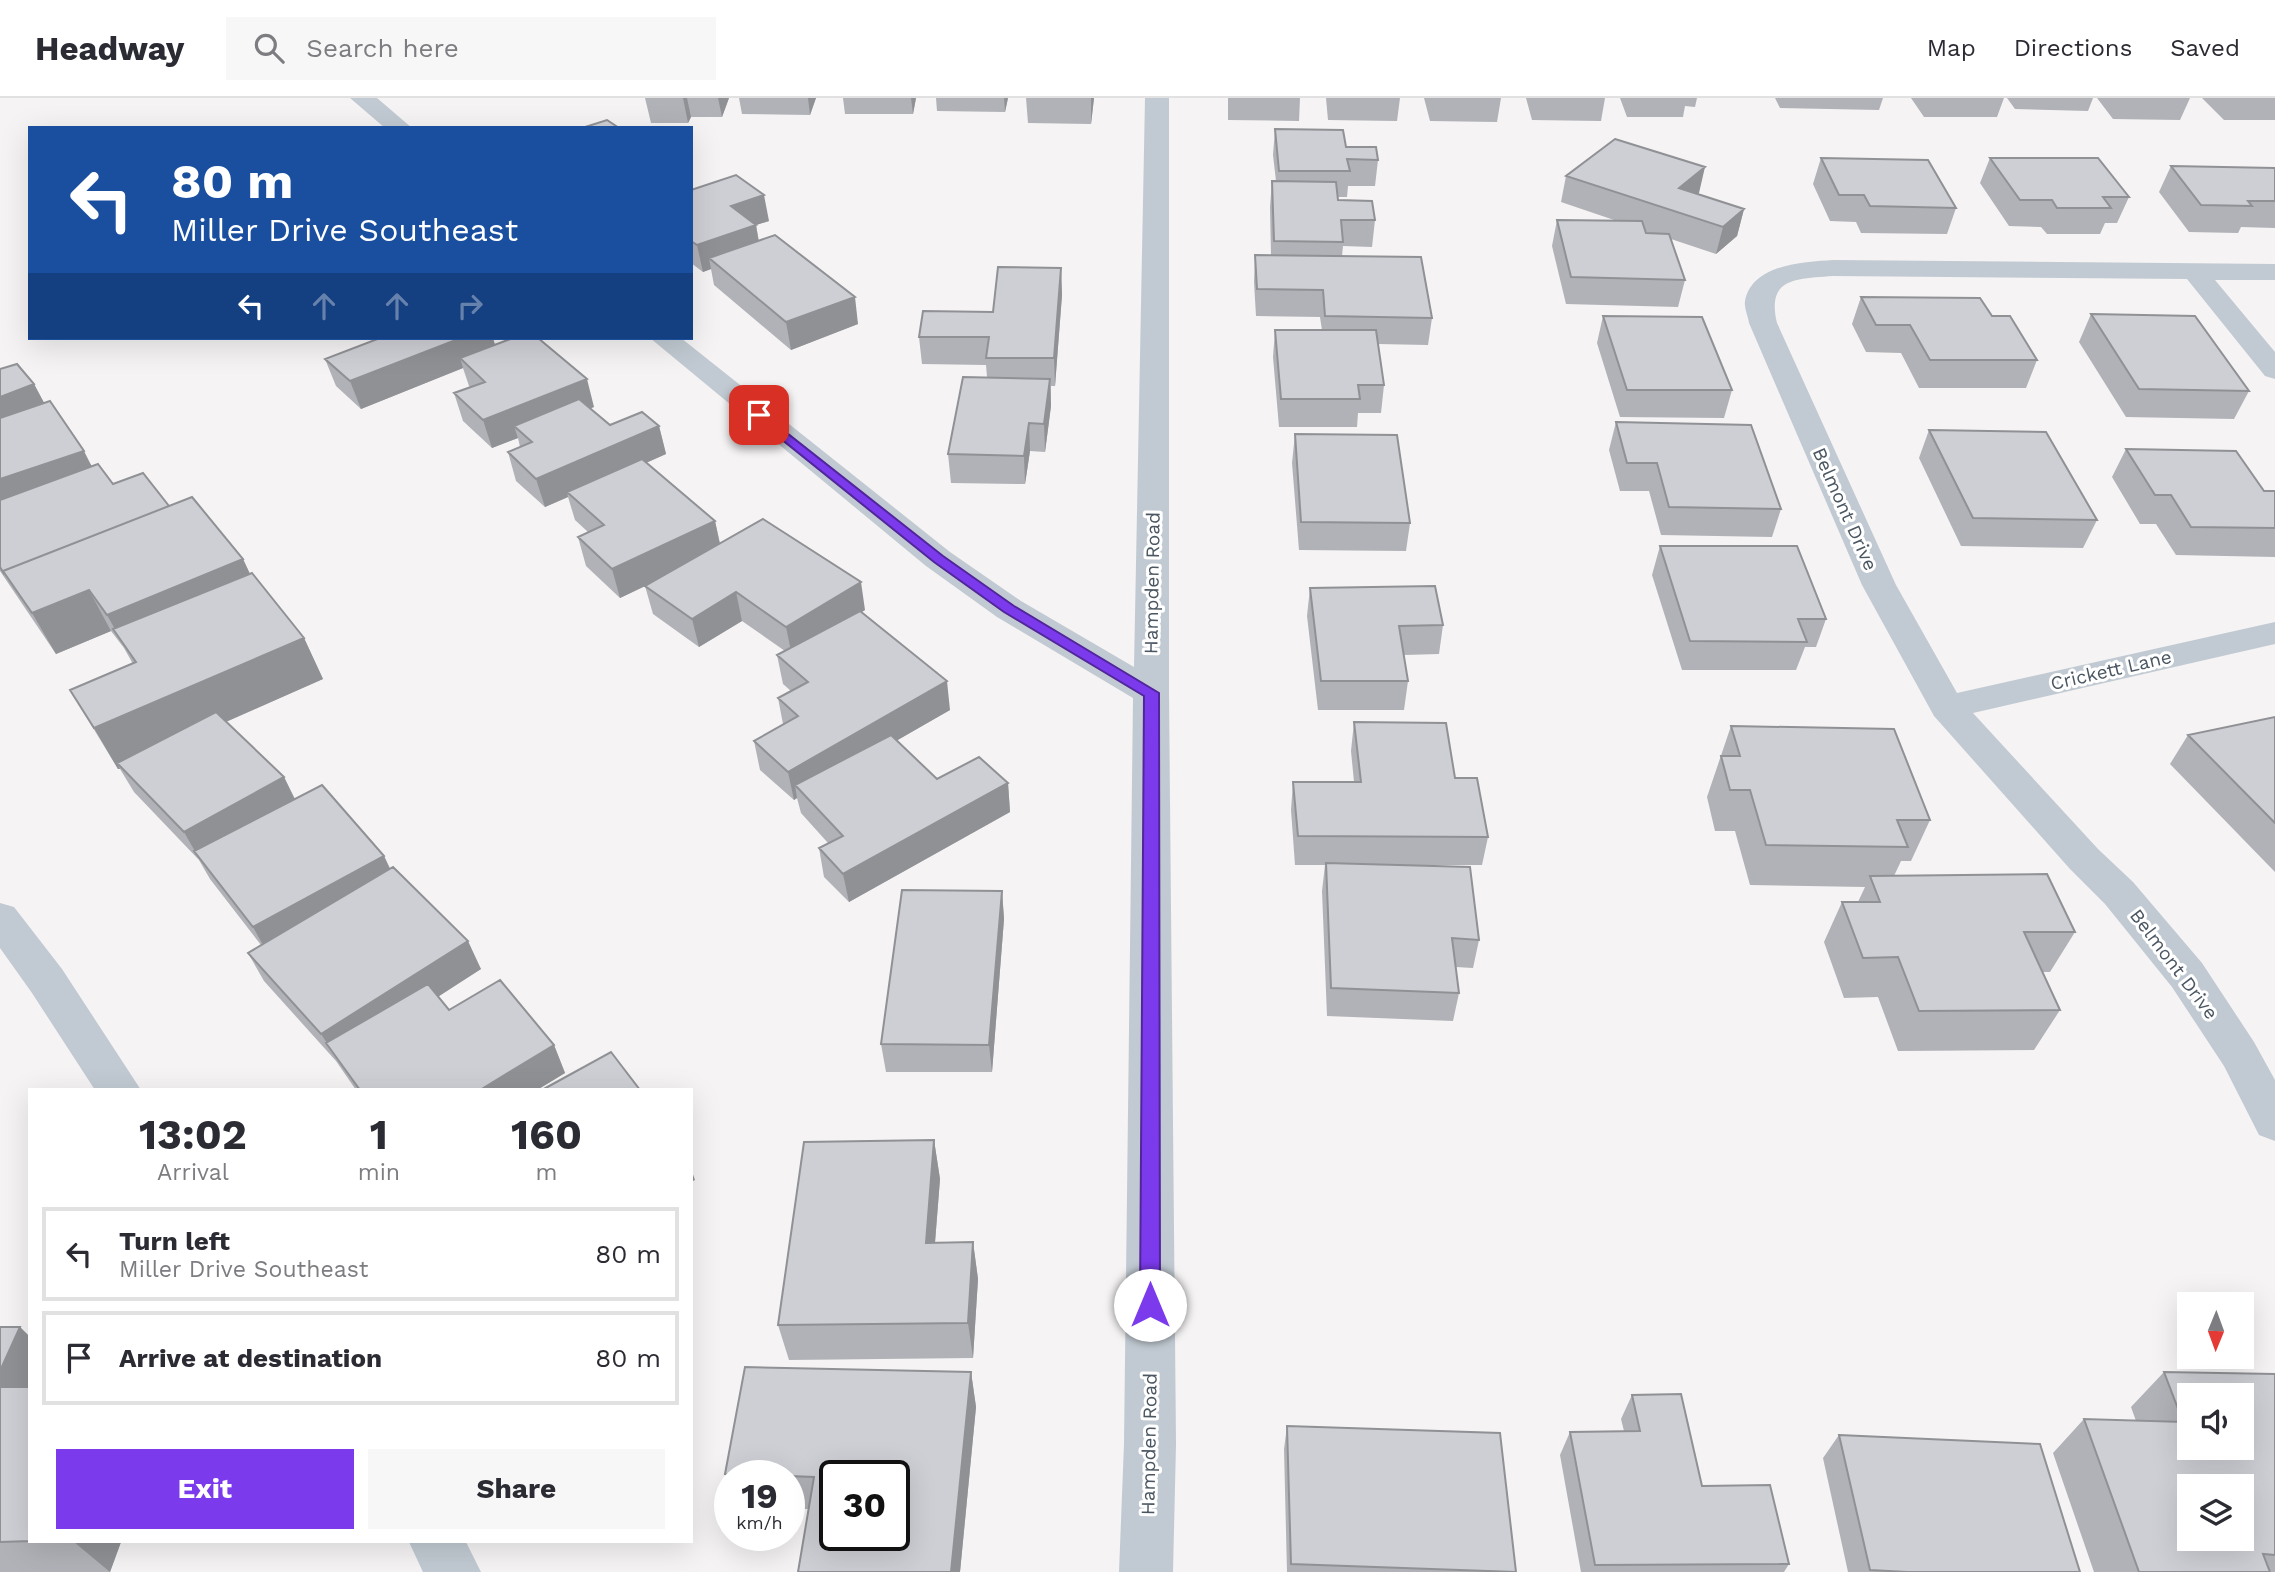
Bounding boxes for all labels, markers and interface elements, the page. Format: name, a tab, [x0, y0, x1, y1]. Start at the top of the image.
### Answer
search box	[226, 17, 716, 80]
text: Headway	[35, 29, 184, 68]
icon: search	[250, 29, 288, 67]
text: Search here	[306, 33, 459, 63]
text: Map	[1927, 34, 1976, 62]
text: Directions	[2014, 34, 2132, 62]
text: Saved	[2170, 34, 2240, 62]
text: 80 m	[171, 152, 293, 210]
icon: left	[56, 154, 147, 245]
text: Miller Drive Southeast	[171, 211, 518, 249]
icon: left	[232, 287, 270, 325]
icon: ahead	[305, 287, 343, 325]
icon: ahead	[378, 287, 416, 325]
icon: right	[451, 287, 489, 325]
pin	[729, 385, 789, 445]
icon: arrive	[740, 396, 778, 434]
street label: Belmont Drive	[1808, 444, 1882, 574]
street label: Hampden Road	[1139, 512, 1165, 654]
street label: Crickett Lane	[2048, 645, 2174, 695]
street label: Belmont Drive	[2125, 904, 2223, 1024]
text: 13:02	[139, 1110, 247, 1159]
text: 1	[370, 1110, 388, 1159]
text: 160	[511, 1110, 582, 1159]
text: Arrival	[157, 1159, 229, 1186]
text: min	[358, 1159, 400, 1186]
text: m	[536, 1159, 557, 1186]
text: Turn left	[119, 1226, 230, 1256]
icon: left	[60, 1235, 98, 1273]
text: 80 m	[595, 1239, 661, 1269]
text: Miller Drive Southeast	[119, 1256, 369, 1283]
position arrow	[1113, 1268, 1187, 1342]
north arrow	[2177, 1292, 2254, 1368]
map controls	[2177, 1292, 2254, 1551]
icon: arrive	[60, 1339, 98, 1377]
text: Arrive at destination	[119, 1343, 382, 1373]
text: 80 m	[595, 1343, 661, 1373]
street label: Hampden Road	[1136, 1373, 1162, 1515]
button: sound	[2177, 1383, 2254, 1460]
button: Exit	[56, 1449, 354, 1529]
button: Share	[368, 1449, 665, 1529]
speed limit sign: 30	[819, 1460, 910, 1551]
button: layers	[2177, 1474, 2254, 1551]
text: 19	[741, 1475, 778, 1517]
text: km/h	[736, 1512, 783, 1533]

